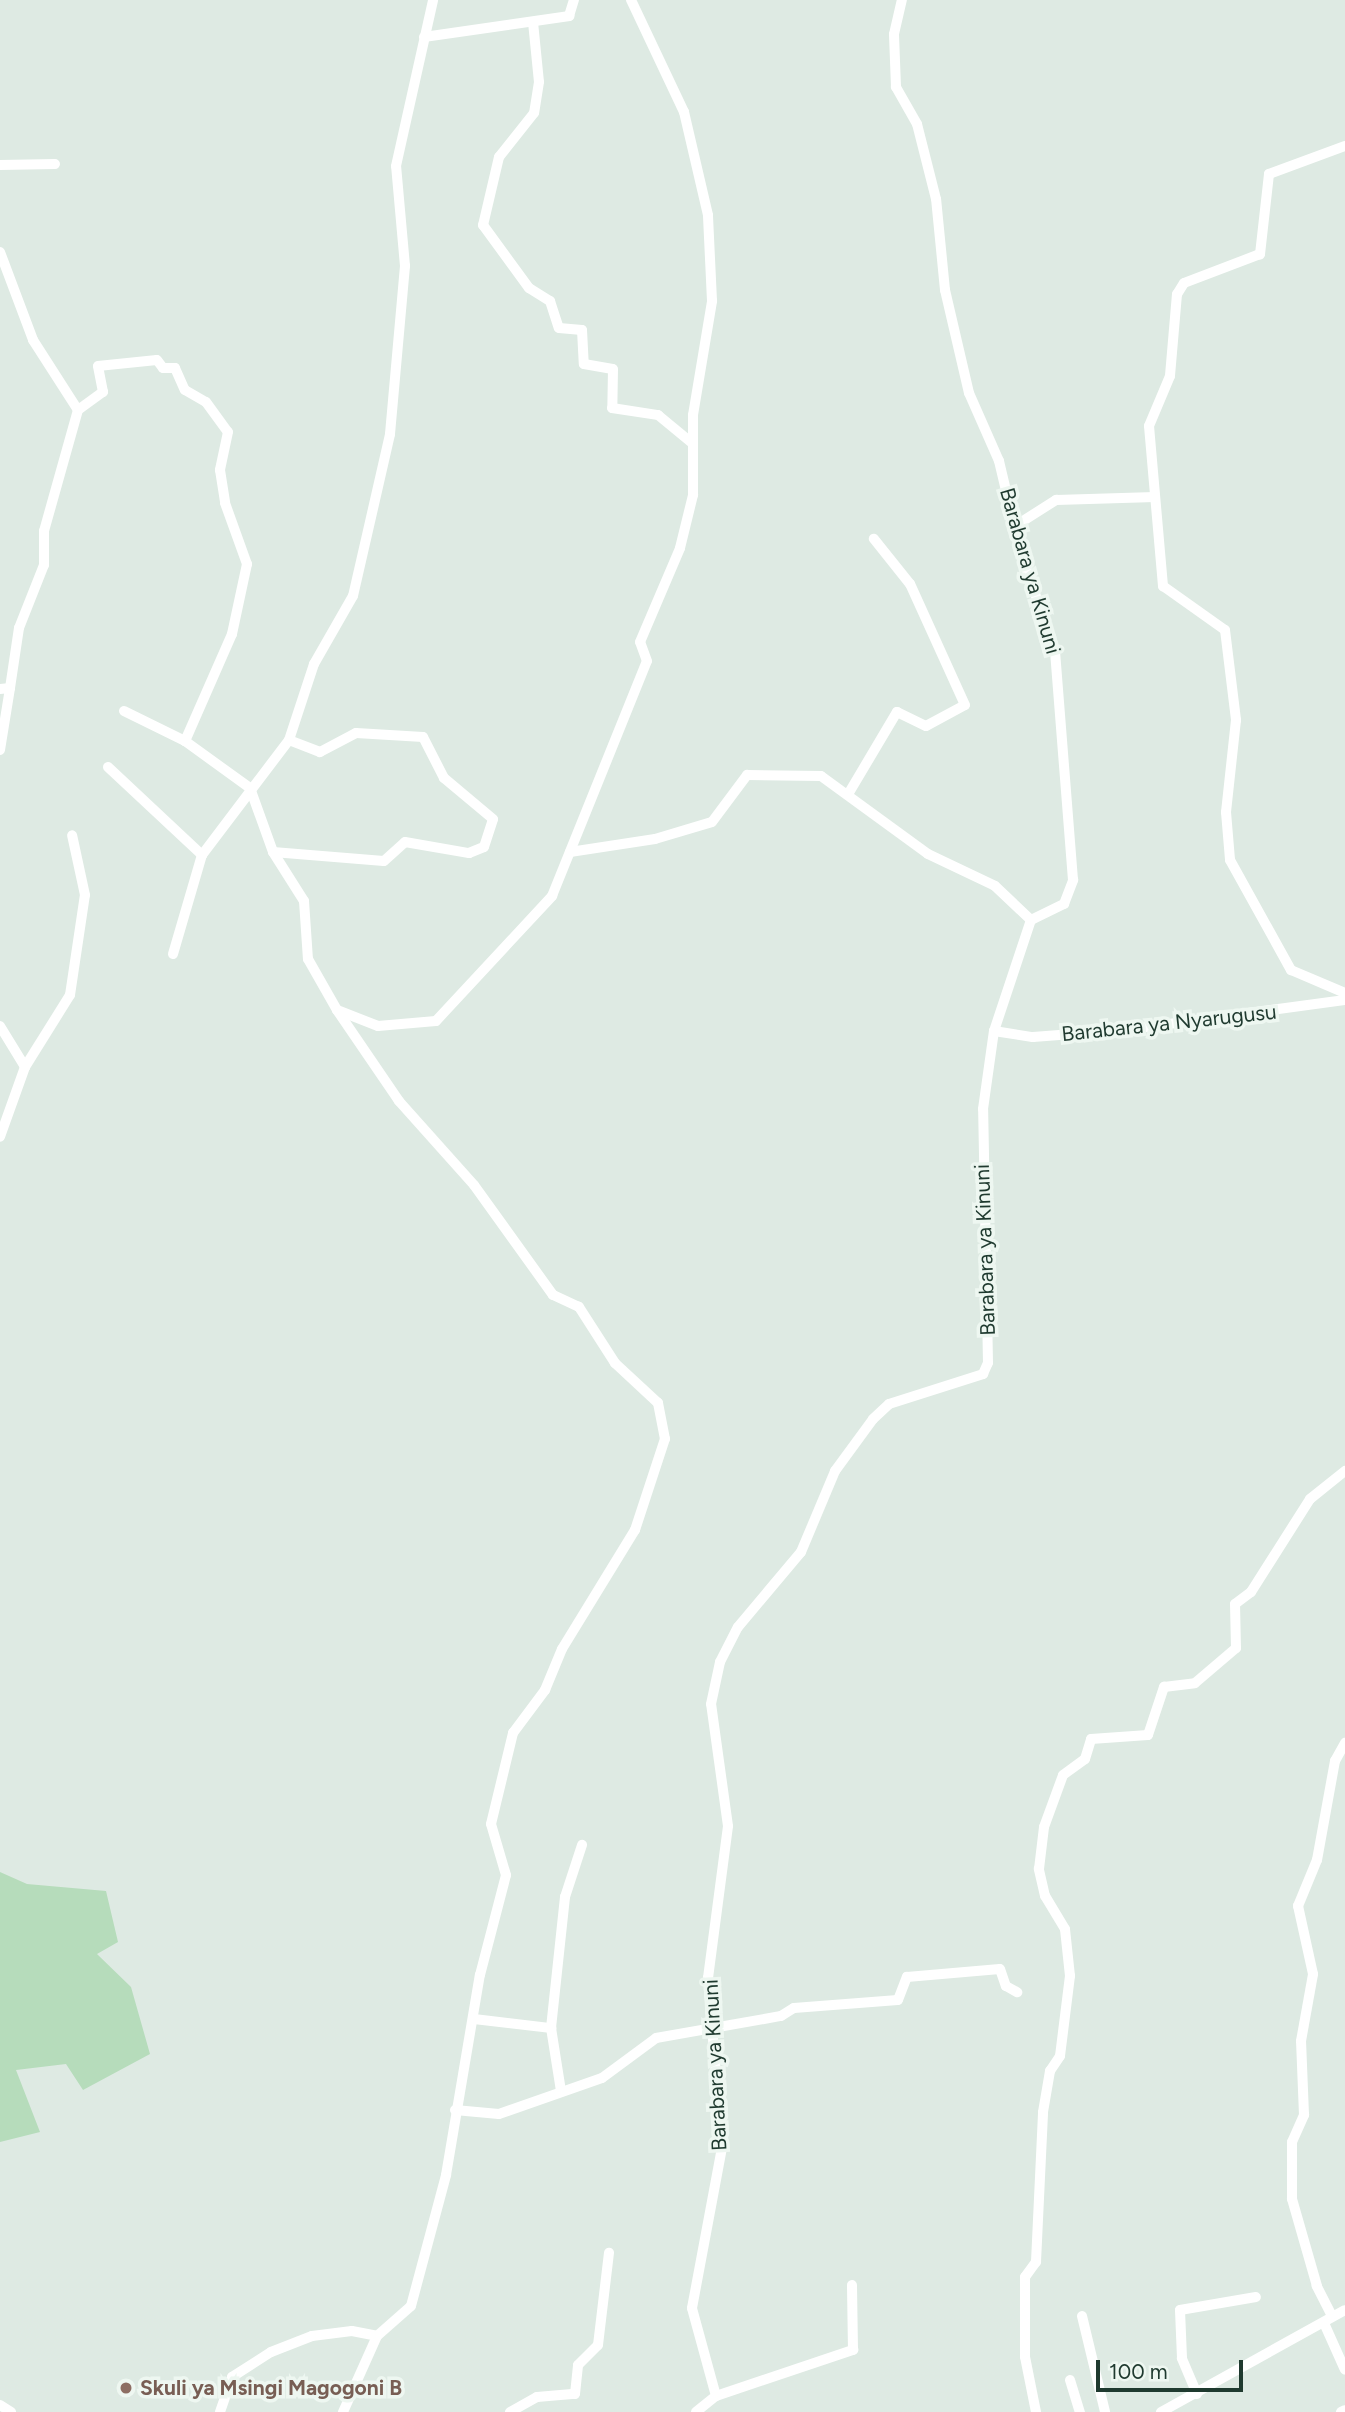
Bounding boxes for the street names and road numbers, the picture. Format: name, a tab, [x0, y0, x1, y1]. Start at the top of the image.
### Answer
street label: Barabara ya Kinuni	[994, 485, 1066, 657]
street label: Barabara ya Nyarugusu	[1060, 999, 1278, 1047]
street label: Barabara ya Kinuni	[969, 1164, 1001, 1336]
street label: Barabara ya Kinuni	[698, 1979, 732, 2151]

